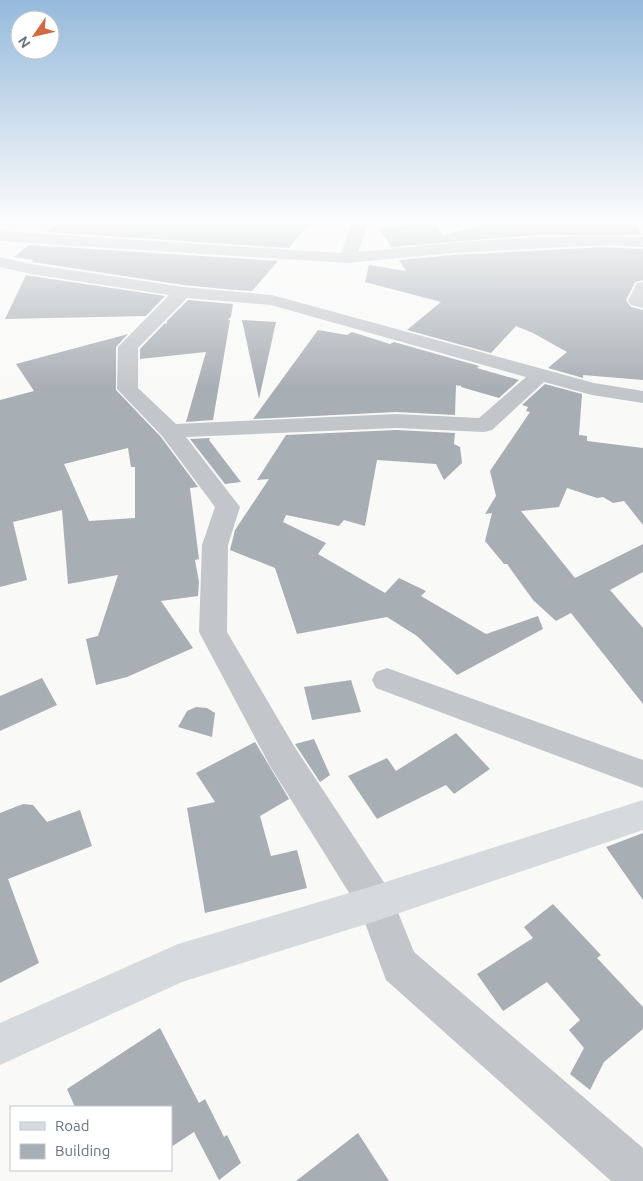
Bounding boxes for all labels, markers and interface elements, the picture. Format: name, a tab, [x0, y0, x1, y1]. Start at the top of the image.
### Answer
north arrow	[10, 10, 60, 60]
text: N	[15, 33, 34, 51]
legend	[10, 1106, 172, 1171]
text: Road	[55, 1117, 90, 1134]
text: Building	[55, 1142, 110, 1159]

